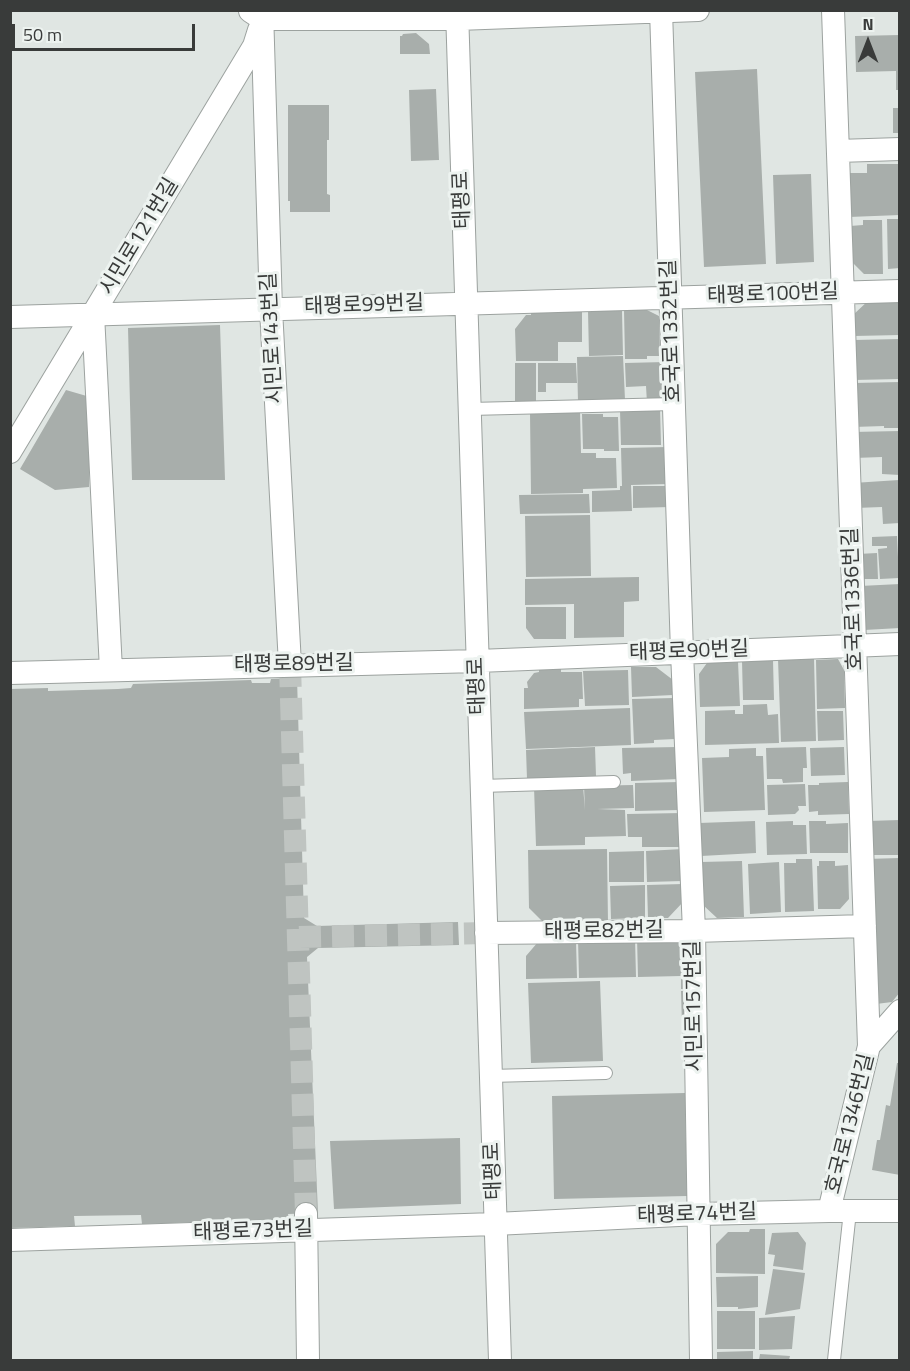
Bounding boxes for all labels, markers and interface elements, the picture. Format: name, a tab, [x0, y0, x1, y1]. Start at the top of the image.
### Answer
scale bar	[15, 12, 198, 50]
north arrow	[838, 12, 898, 72]
text: N	[862, 12, 874, 36]
text: 50 m	[23, 21, 62, 48]
street label: 태평로	[449, 171, 477, 229]
street label: 시민로121번길	[95, 174, 185, 300]
street label: 호국로1332번길	[657, 259, 687, 403]
street label: 시민로143번길	[257, 271, 289, 405]
street label: 태평로100번길	[707, 280, 839, 310]
street label: 태평로99번길	[304, 291, 424, 321]
street label: 호국로1336번길	[839, 527, 869, 671]
street label: 태평로90번길	[629, 637, 749, 667]
street label: 태평로89번길	[234, 651, 354, 679]
street label: 태평로	[464, 657, 492, 715]
street label: 태평로82번길	[544, 918, 664, 946]
street label: 시민로157번길	[681, 940, 709, 1072]
street label: 호국로1346번길	[821, 1051, 881, 1197]
street label: 태평로	[480, 1142, 508, 1200]
street label: 태평로74번길	[637, 1200, 757, 1230]
street label: 태평로73번길	[193, 1217, 313, 1247]

